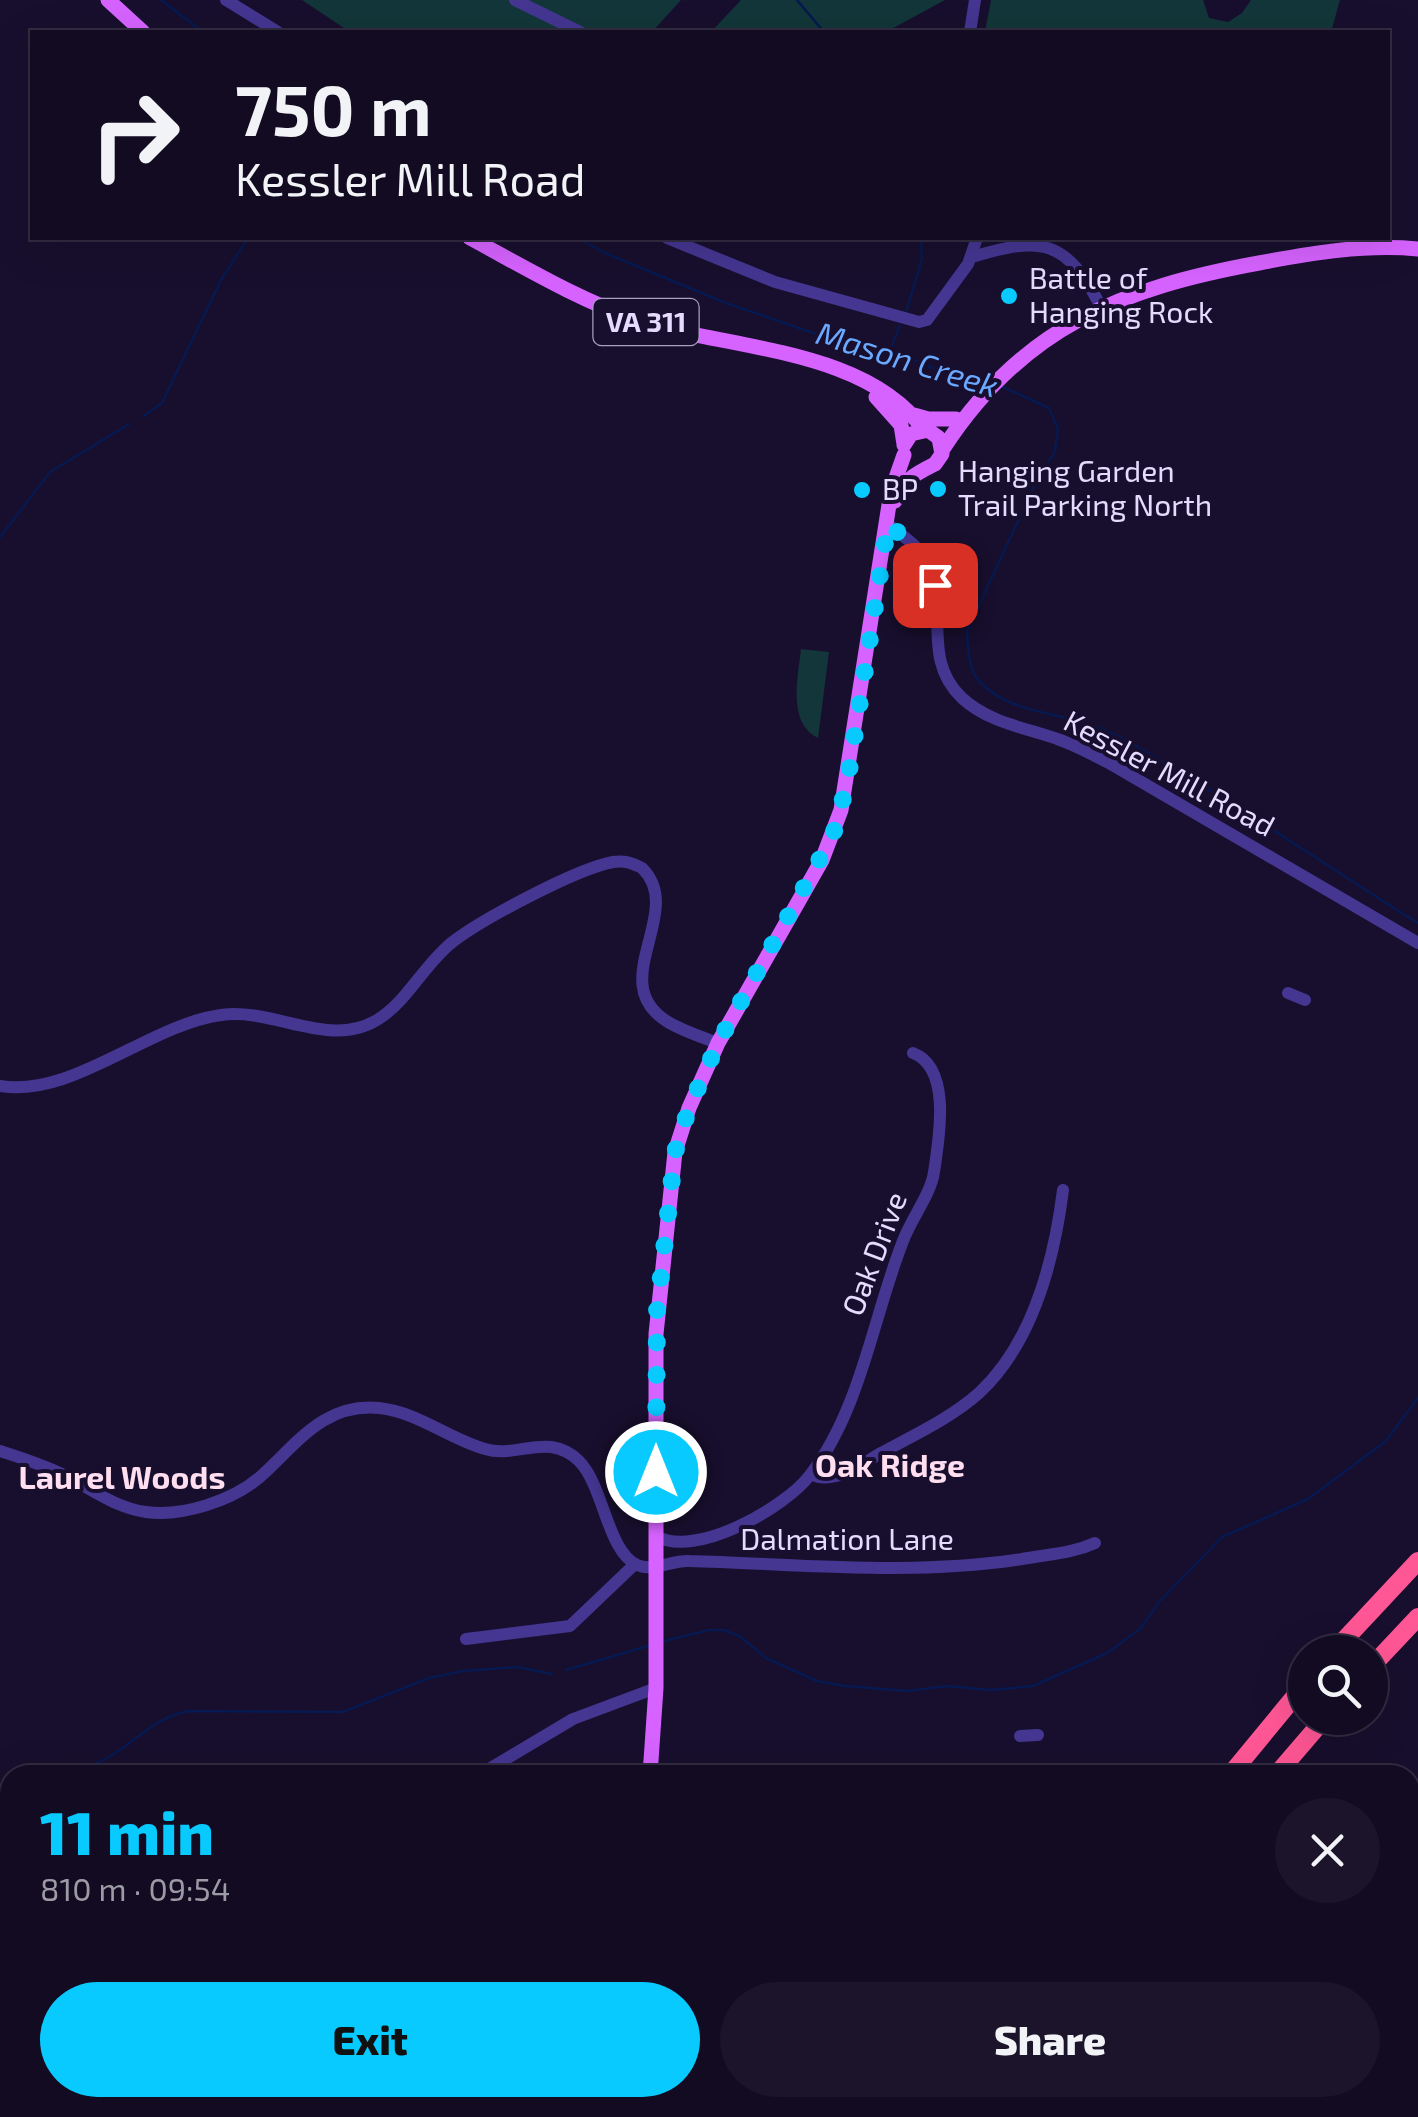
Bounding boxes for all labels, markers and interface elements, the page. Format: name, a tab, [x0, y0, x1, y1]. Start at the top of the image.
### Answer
text: 750 m	[235, 66, 432, 150]
icon: right	[70, 70, 200, 200]
text: Kessler Mill Road	[235, 151, 585, 205]
place label: Battle of Hanging Rock	[1029, 259, 1213, 329]
marker: Battle of Hanging Rock	[998, 285, 1020, 307]
road number: VA 311	[594, 299, 698, 345]
water label: Mason Creek	[812, 312, 1003, 404]
place label: Hanging Garden Trail Parking North	[958, 452, 1212, 522]
place label: BP	[882, 470, 918, 506]
marker: Hanging Garden Trail Parking North	[927, 478, 949, 500]
marker: BP	[851, 479, 873, 501]
pin	[893, 543, 978, 628]
icon: arrive	[908, 558, 963, 613]
street label: Kessler Mill Road	[1058, 701, 1282, 843]
street label: Oak Drive	[833, 1186, 913, 1320]
position arrow	[604, 1420, 708, 1524]
district label: Oak Ridge	[815, 1445, 965, 1483]
district label: Laurel Woods	[19, 1457, 225, 1495]
street label: Dalmation Lane	[740, 1520, 954, 1556]
map controls	[1288, 1635, 1388, 1735]
button: search	[1288, 1635, 1388, 1735]
text: 11 min	[40, 1795, 214, 1867]
button: close	[1275, 1798, 1380, 1903]
text: 810 m · 09:54	[40, 1869, 230, 1907]
button: Exit	[40, 1982, 700, 2097]
button: Share	[720, 1982, 1380, 2097]

